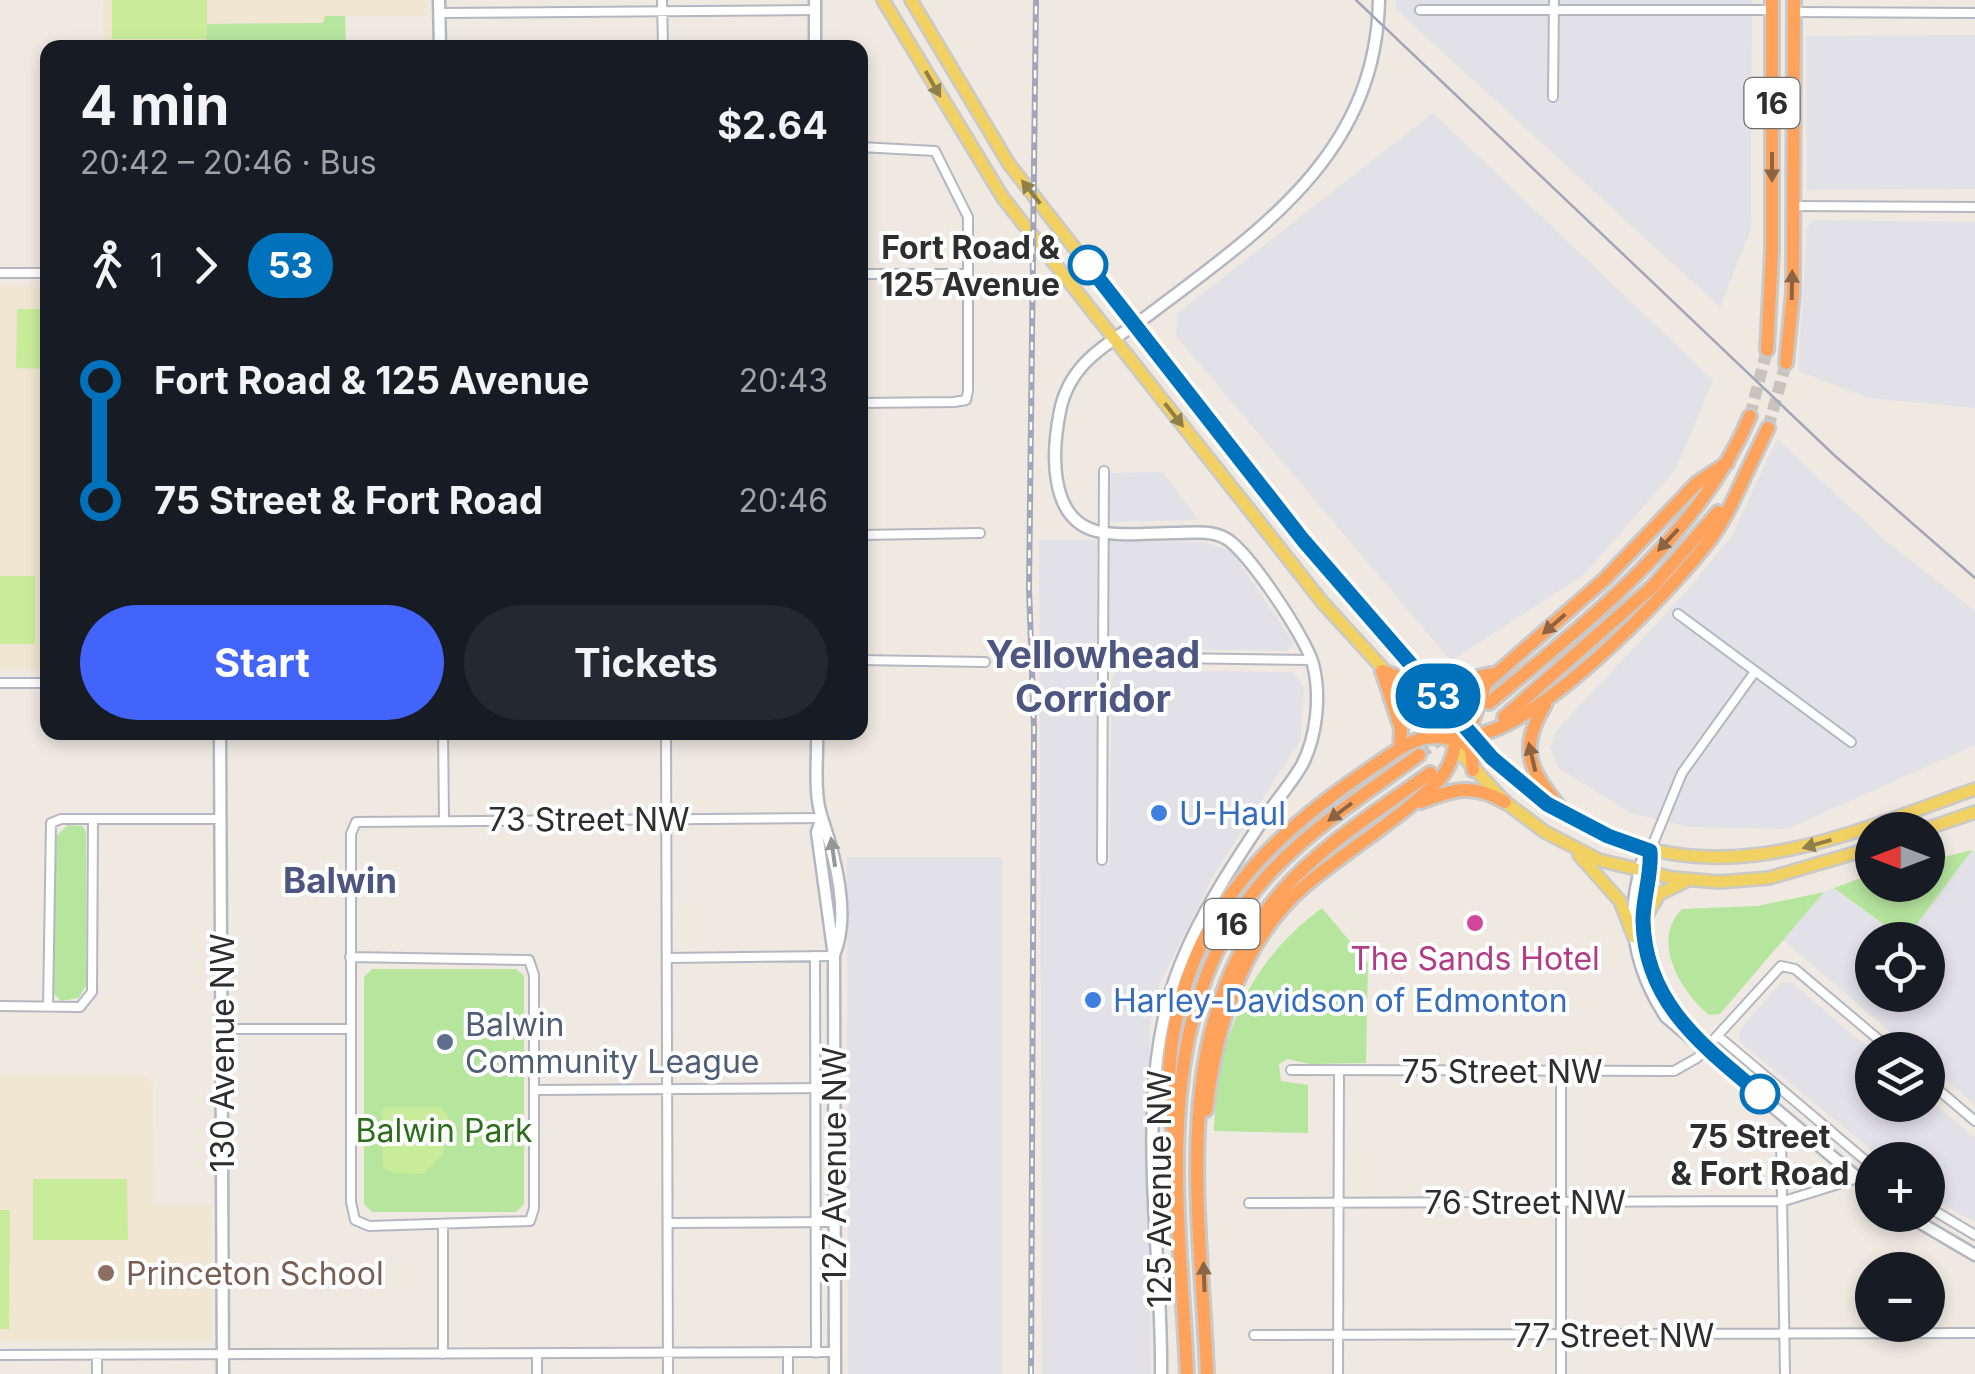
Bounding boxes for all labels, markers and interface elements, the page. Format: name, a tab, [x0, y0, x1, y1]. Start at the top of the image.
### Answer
one-way arrow	[924, 69, 941, 98]
text: 4 min	[80, 72, 230, 138]
road number: 16	[1744, 78, 1800, 128]
text: $2.64	[717, 102, 828, 148]
text: 20:42 – 20:46 · Bus	[80, 143, 377, 182]
one-way arrow	[1764, 152, 1780, 184]
one-way arrow	[1021, 180, 1042, 205]
place label: Fort Road & 125 Avenue	[880, 228, 1061, 304]
icon: walk	[80, 238, 135, 293]
icon: forward	[178, 238, 233, 293]
text: 53	[268, 244, 313, 286]
text: 1	[150, 246, 163, 285]
marker: Fort Road & 125 Avenue	[1069, 246, 1107, 284]
one-way arrow	[1785, 268, 1801, 300]
text: Fort Road & 125 Avenue	[154, 357, 589, 403]
text: 20:43	[739, 361, 828, 400]
one-way arrow	[1163, 402, 1184, 427]
text: 75 Street & Fort Road	[154, 477, 543, 523]
text: 20:46	[739, 481, 828, 520]
one-way arrow	[1657, 528, 1680, 552]
button: Start	[80, 605, 444, 720]
button: Tickets	[464, 605, 828, 720]
one-way arrow	[1542, 612, 1567, 634]
district label: Yellowhead Corridor	[986, 631, 1200, 721]
line badge: 53	[1393, 664, 1483, 728]
text: 53	[1416, 675, 1460, 717]
one-way arrow	[1524, 741, 1539, 772]
place label: U-Haul	[1179, 794, 1286, 833]
street label: 73 Street NW	[488, 800, 690, 839]
one-way arrow	[1327, 801, 1353, 822]
marker: U-Haul	[1148, 802, 1170, 824]
north arrow	[1855, 812, 1945, 902]
map controls	[1855, 812, 1945, 1342]
one-way arrow	[825, 836, 841, 867]
one-way arrow	[1801, 837, 1832, 852]
district label: Balwin	[283, 859, 397, 901]
road number: 16	[1204, 899, 1260, 949]
marker: The Sands Hotel	[1464, 912, 1486, 934]
button: locate	[1855, 922, 1945, 1012]
street label: 130 Avenue NW	[203, 933, 242, 1173]
place label: The Sands Hotel	[1350, 939, 1600, 978]
place label: Harley-Davidson of Edmonton	[1113, 981, 1568, 1020]
marker: Harley-Davidson of Edmonton	[1082, 989, 1104, 1011]
place label: Balwin Community League	[465, 1005, 760, 1081]
marker: Balwin Community League	[434, 1031, 456, 1053]
button: layers	[1855, 1032, 1945, 1122]
street label: 127 Avenue NW	[815, 1047, 854, 1283]
street label: 75 Street NW	[1401, 1052, 1603, 1091]
street label: 125 Avenue NW	[1140, 1070, 1179, 1308]
marker: 75 Street & Fort Road	[1741, 1075, 1779, 1113]
park label: Balwin Park	[355, 1111, 533, 1150]
place label: 75 Street & Fort Road	[1671, 1117, 1849, 1193]
button: +	[1855, 1142, 1945, 1232]
street label: 76 Street NW	[1424, 1183, 1626, 1222]
button: −	[1855, 1252, 1945, 1342]
place label: Princeton School	[126, 1254, 384, 1293]
one-way arrow	[1195, 1260, 1211, 1292]
marker: Princeton School	[95, 1262, 117, 1284]
street label: 77 Street NW	[1514, 1316, 1714, 1355]

